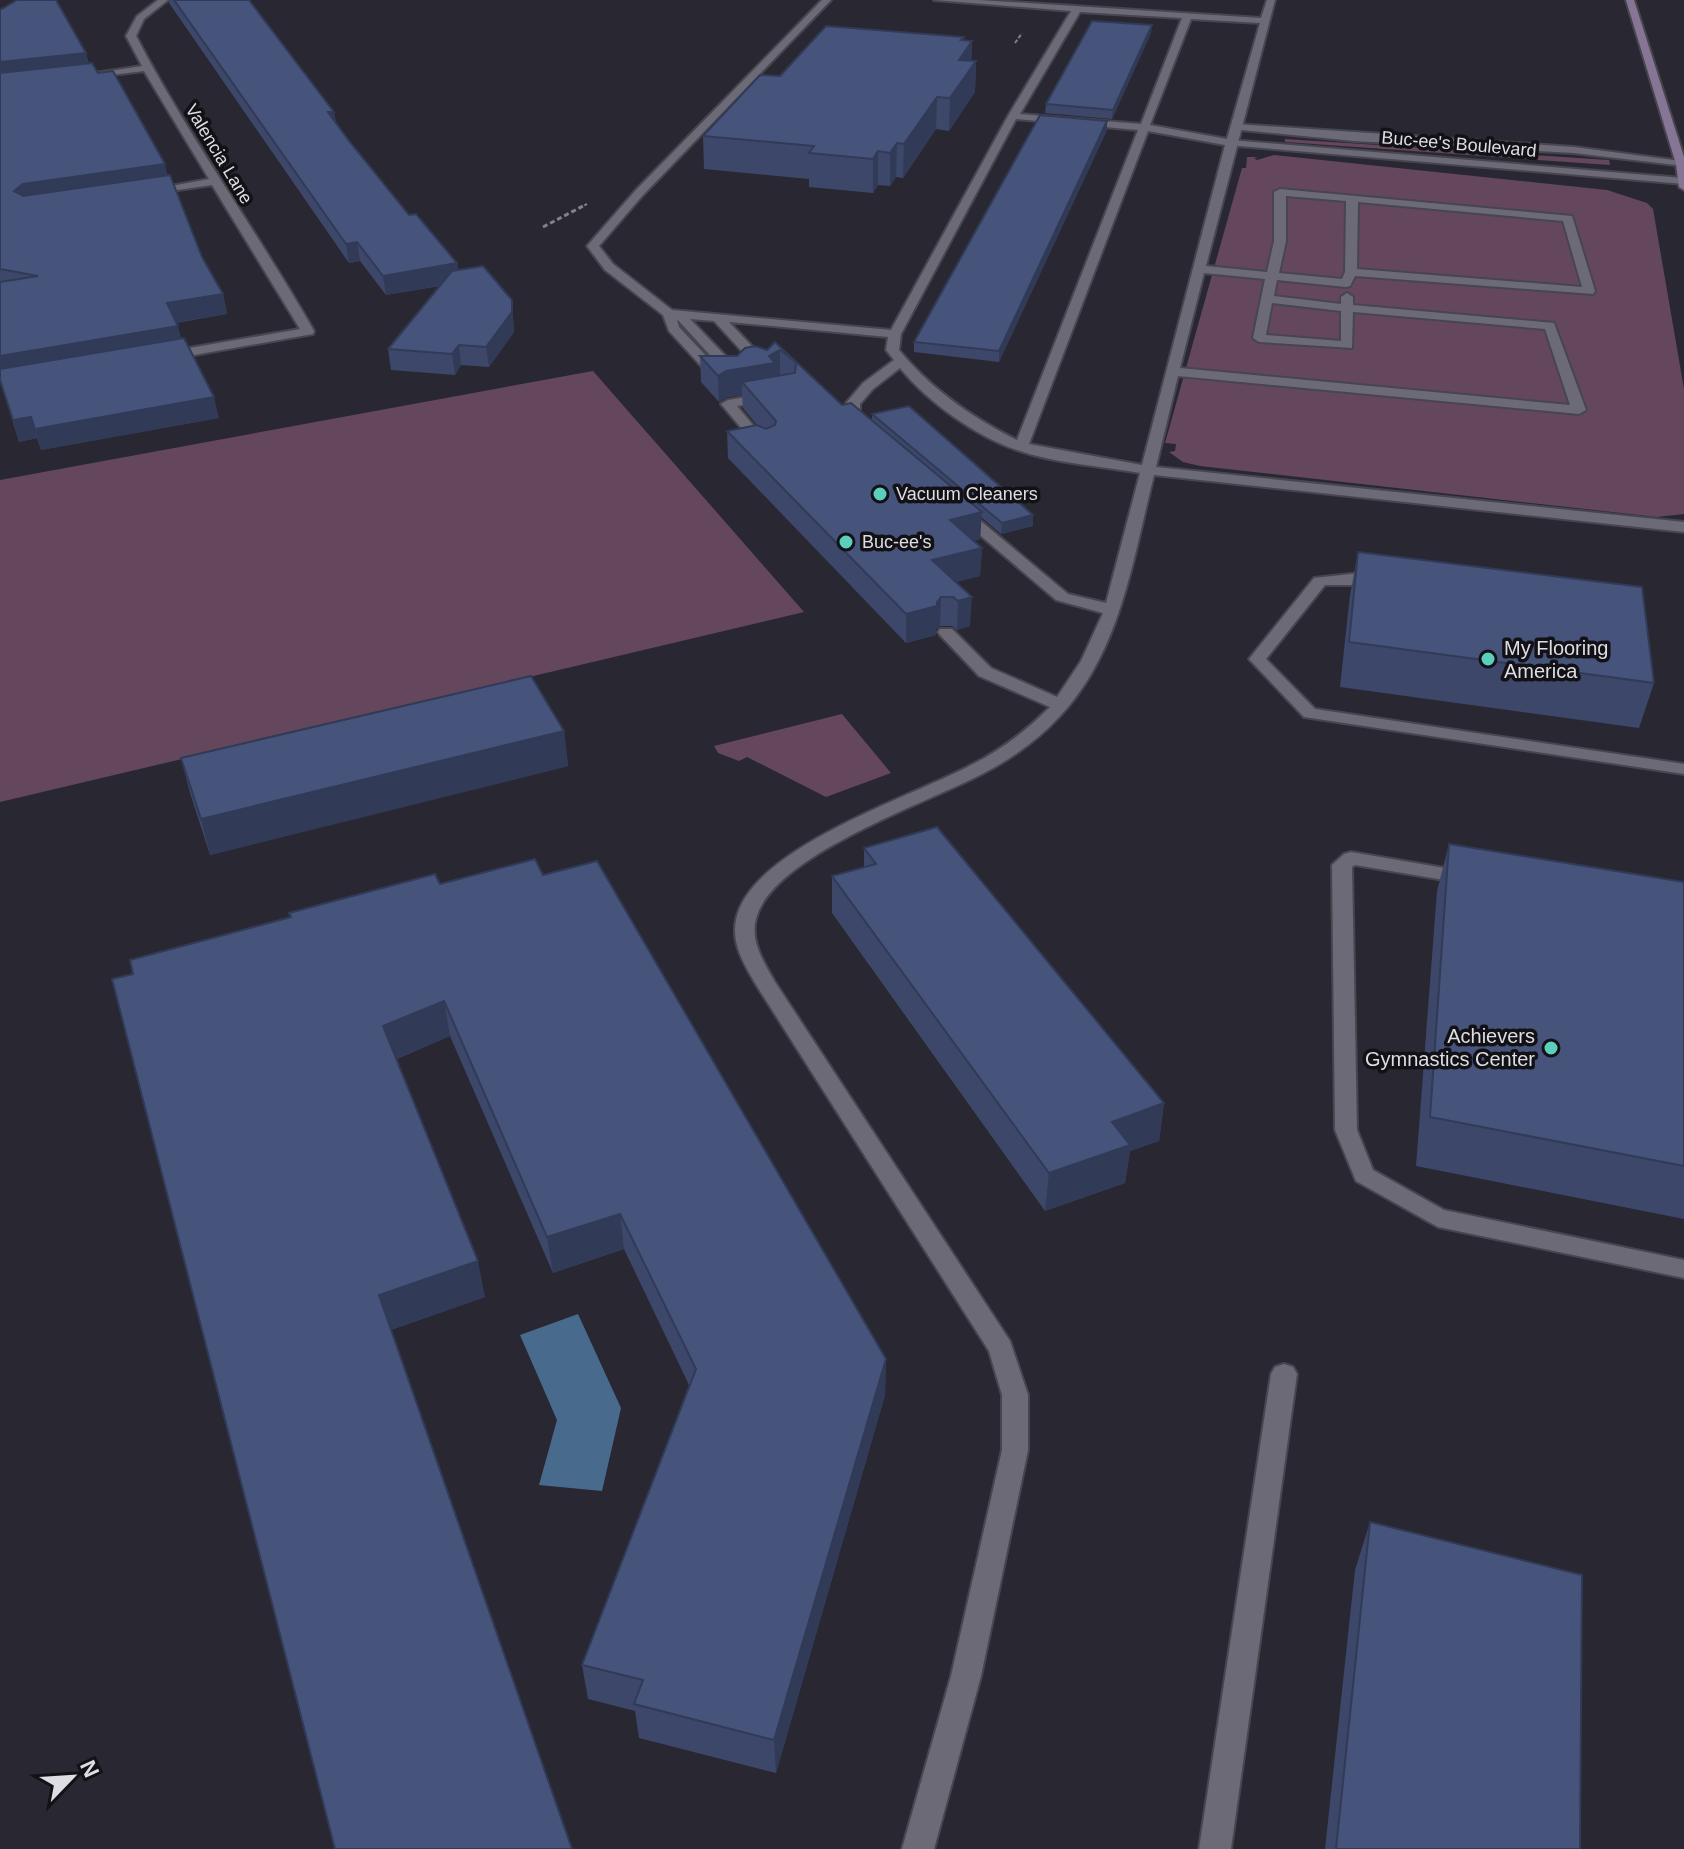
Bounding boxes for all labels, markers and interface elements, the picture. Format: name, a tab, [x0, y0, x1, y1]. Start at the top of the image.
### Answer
street label: Valencia Lane	[181, 101, 257, 207]
street label: Buc-ee's Boulevard	[1381, 127, 1537, 161]
place label: Vacuum Cleaners	[896, 484, 1038, 504]
marker: Vacuum Cleaners	[871, 485, 889, 503]
place label: Buc-ee's	[862, 532, 931, 552]
marker: Buc-ee's	[837, 533, 855, 551]
place label: My Flooring America	[1504, 637, 1608, 682]
marker: My Flooring America	[1479, 650, 1497, 668]
place label: Achievers Gymnastics Center	[1365, 1025, 1535, 1070]
marker: Achievers Gymnastics Center	[1542, 1039, 1560, 1057]
north arrow	[32, 1737, 112, 1817]
text: N	[75, 1756, 104, 1781]

